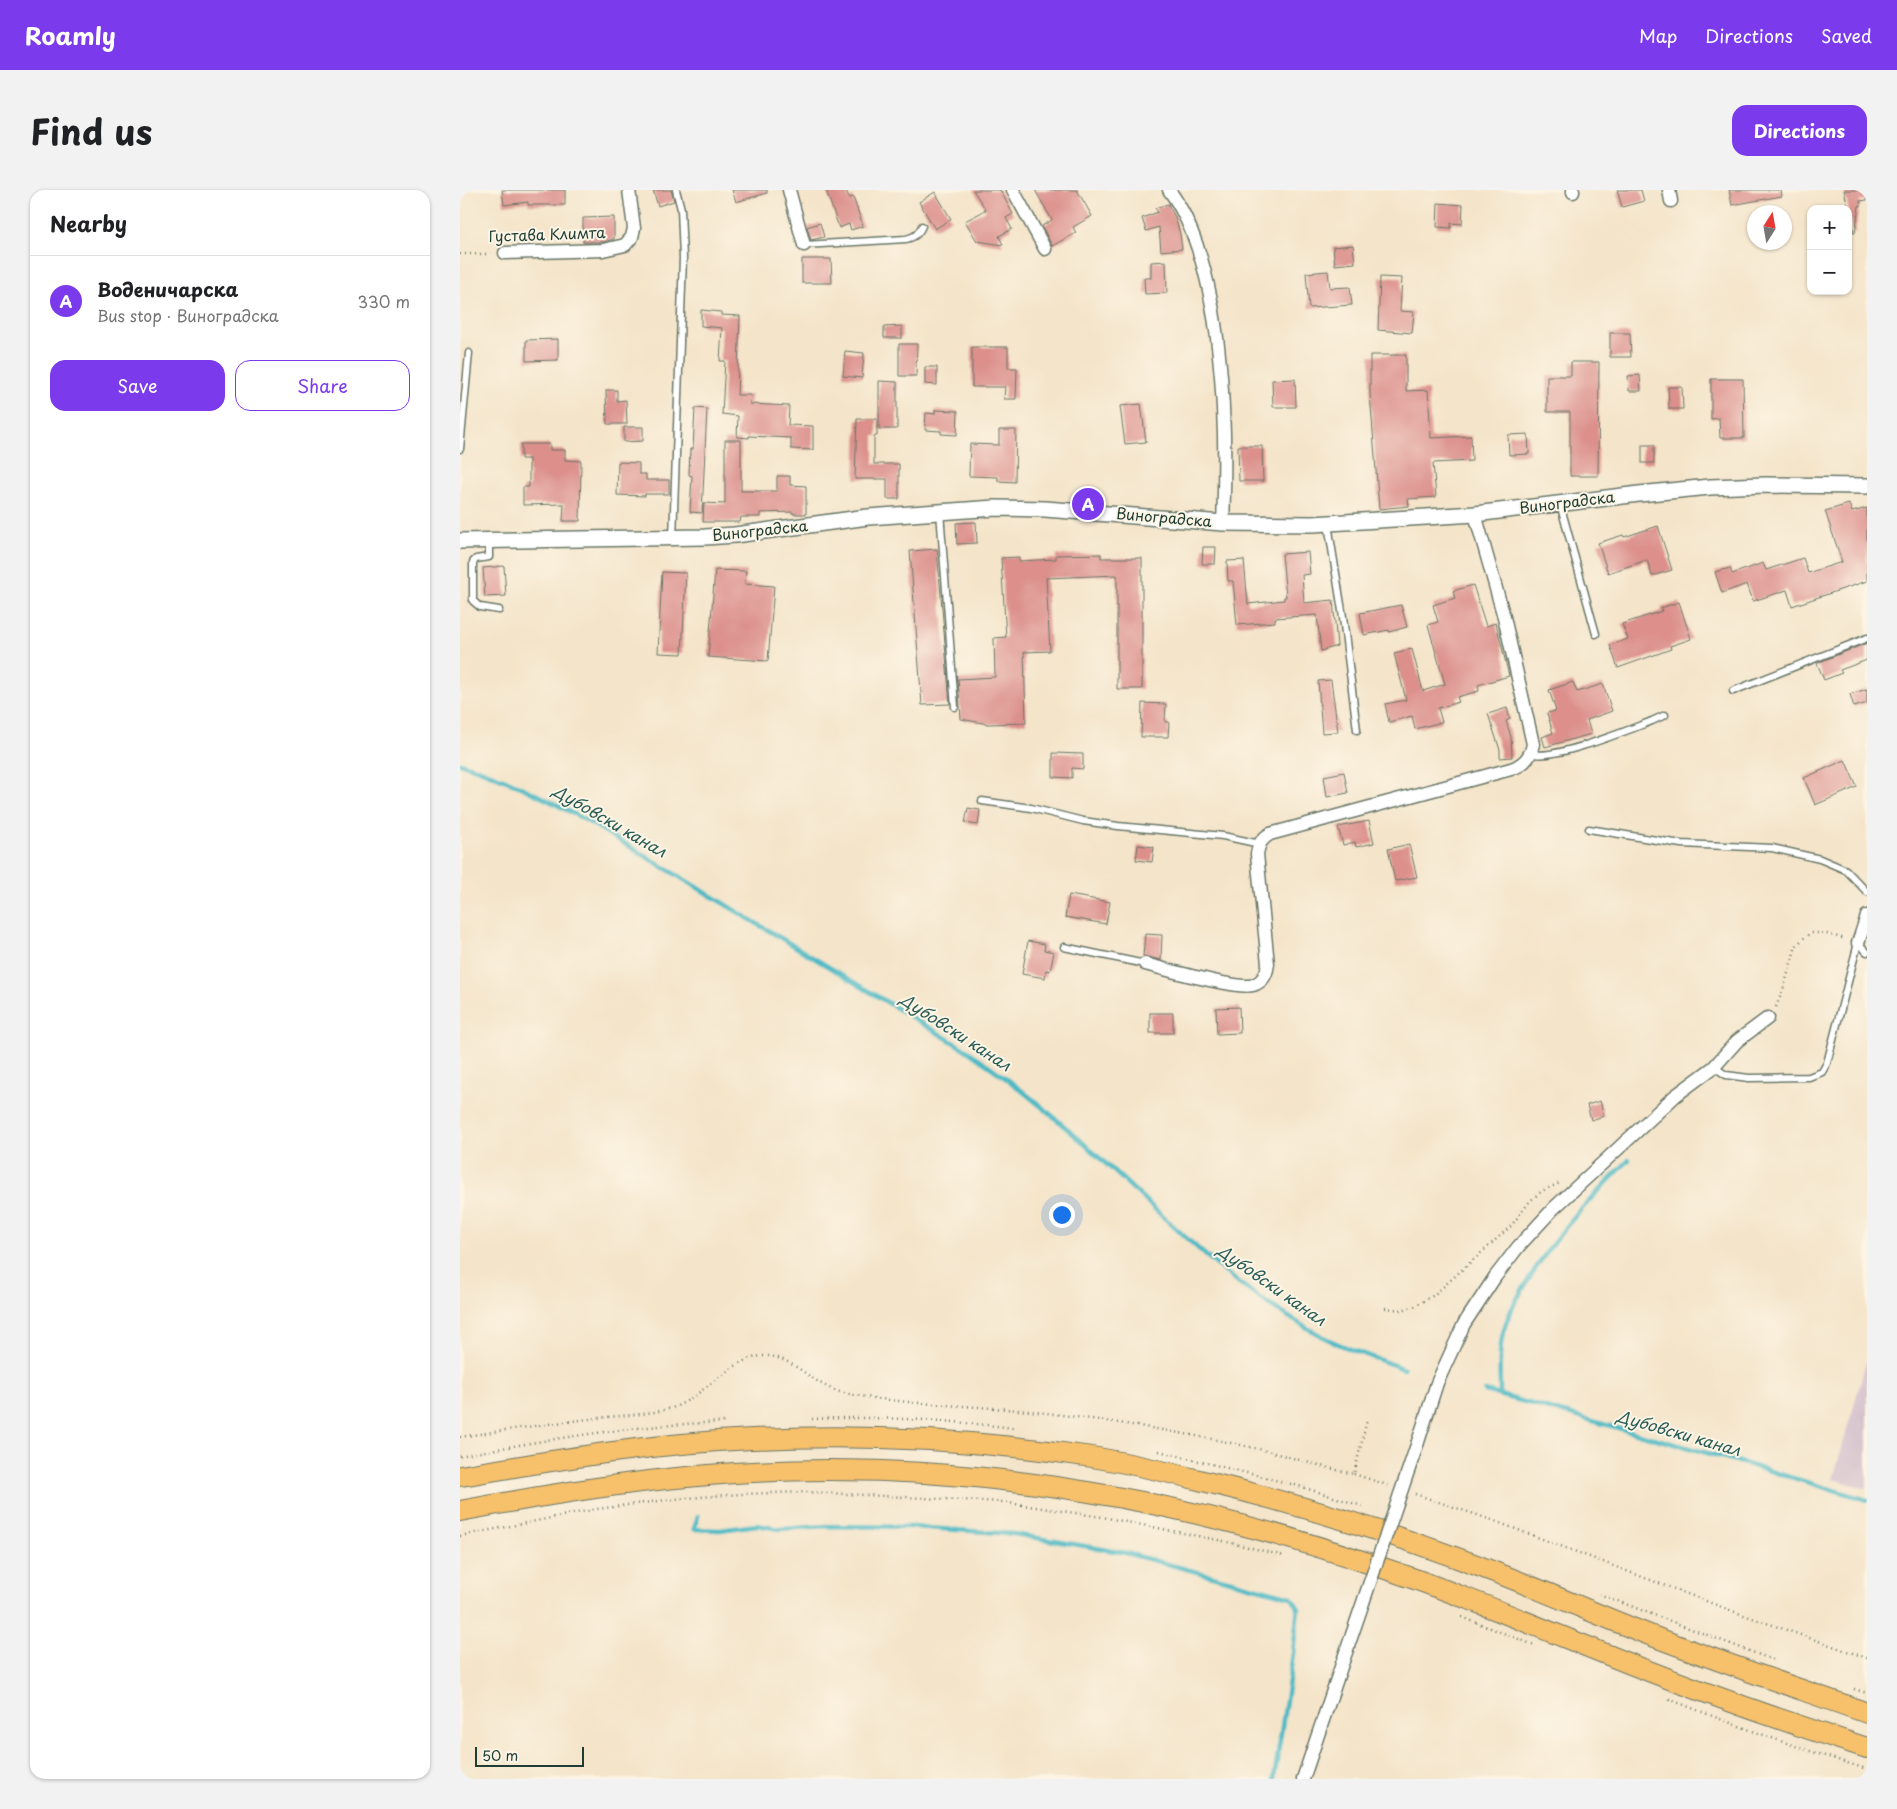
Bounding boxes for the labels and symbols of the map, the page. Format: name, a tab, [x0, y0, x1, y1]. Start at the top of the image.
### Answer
north arrow	[1747, 205, 1792, 250]
street label: Густава Климта	[488, 220, 606, 247]
street label: Виноградска	[1518, 484, 1616, 519]
pin: A	[1072, 485, 1104, 523]
street label: Виноградска	[1115, 501, 1214, 532]
street label: Виноградска	[711, 513, 809, 546]
water label: Дубовски канал	[547, 777, 672, 863]
water label: Дубовски канал	[895, 985, 1017, 1076]
your location	[1049, 1202, 1075, 1228]
water label: Дубовски канал	[1212, 1237, 1332, 1331]
water label: Дубовски канал	[1613, 1402, 1744, 1461]
scale bar	[475, 1744, 584, 1767]

